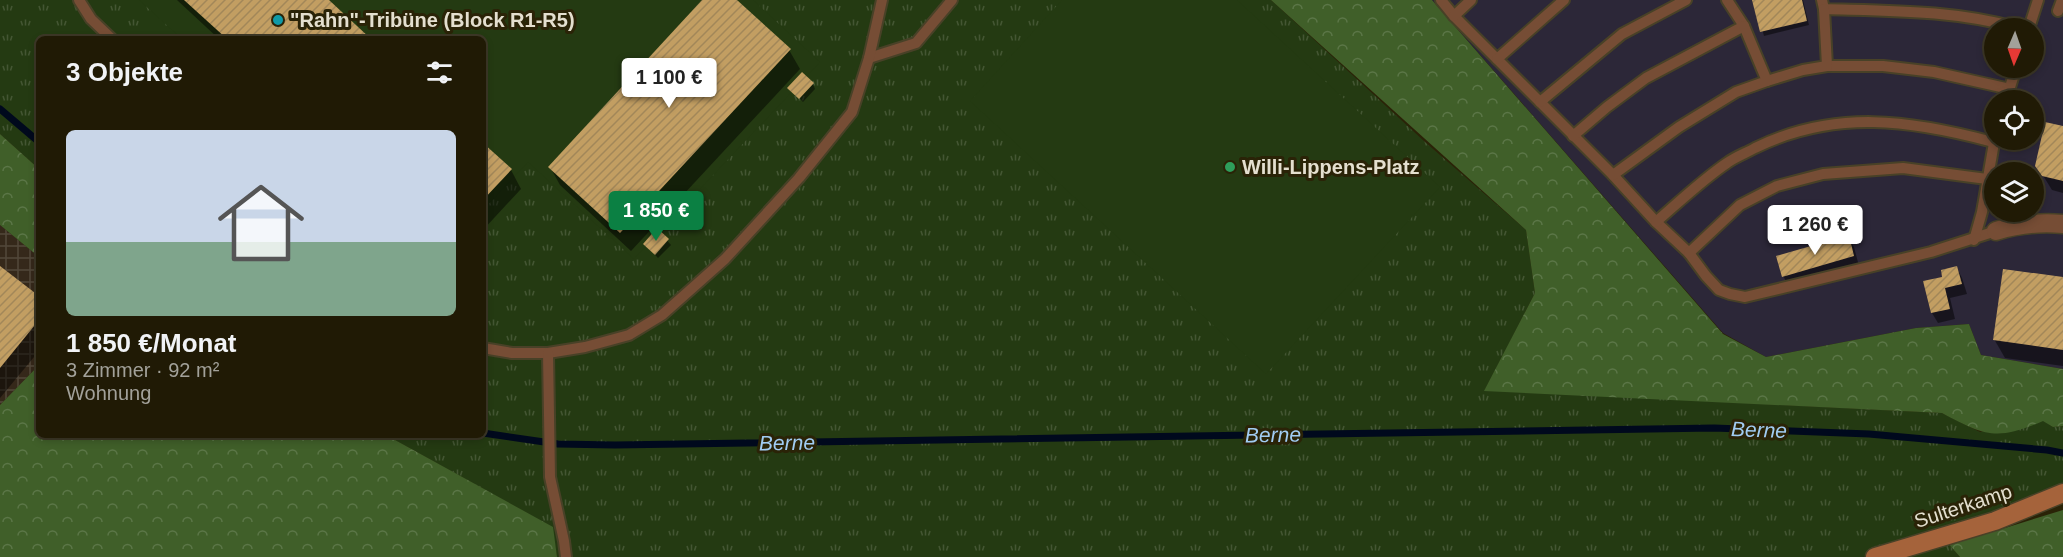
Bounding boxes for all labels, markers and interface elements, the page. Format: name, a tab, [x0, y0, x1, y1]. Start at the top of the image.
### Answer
place label: "Rahn"-Tribüne (Block R1-R5)	[290, 9, 575, 31]
marker: "Rahn"-Tribüne (Block R1-R5)	[271, 13, 285, 27]
north arrow	[1984, 18, 2044, 78]
map controls	[1984, 18, 2044, 222]
icon: filters	[423, 56, 456, 89]
text: 3 Objekte	[66, 57, 183, 87]
pin: 1 100 €	[614, 58, 724, 109]
text: 1 100 €	[636, 66, 702, 88]
button: locate	[1984, 90, 2044, 150]
place label: Willi-Lippens-Platz	[1242, 156, 1420, 178]
marker: Willi-Lippens-Platz	[1223, 160, 1237, 174]
button: layers	[1984, 162, 2044, 222]
icon: home	[207, 169, 315, 277]
pin: 1 850 €	[601, 191, 711, 242]
text: 1 850 €	[623, 199, 689, 221]
pin: 1 260 €	[1760, 205, 1870, 256]
text: 1 260 €	[1782, 213, 1848, 235]
text: 1 850 €/Monat	[66, 328, 237, 358]
text: 3 Zimmer · 92 m²	[66, 359, 219, 381]
text: Wohnung	[66, 382, 151, 404]
water label: Berne	[1731, 417, 1787, 442]
water label: Berne	[1245, 423, 1301, 446]
water label: Berne	[759, 431, 815, 454]
street label: Sulterkamp	[1911, 480, 2015, 532]

